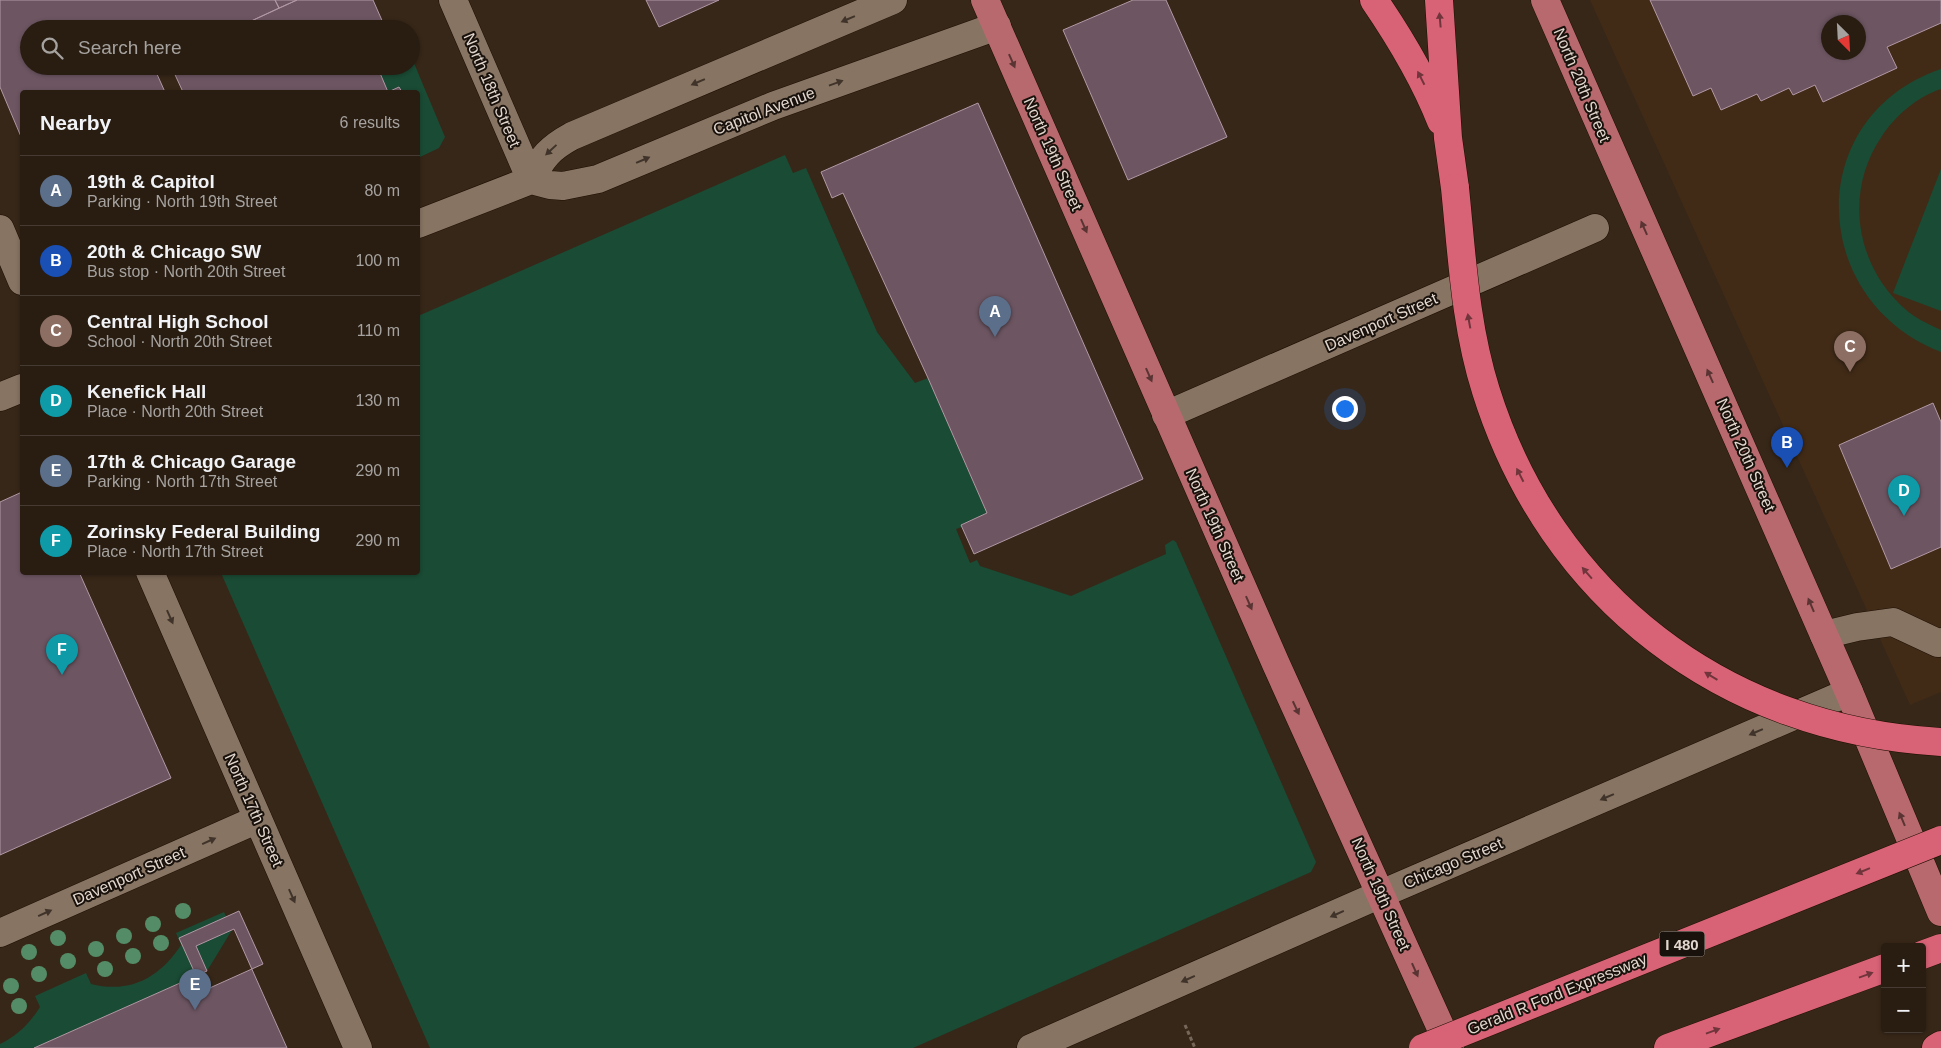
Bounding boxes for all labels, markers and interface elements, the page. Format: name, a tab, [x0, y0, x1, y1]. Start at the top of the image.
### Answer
one-way arrow	[1436, 11, 1444, 27]
one-way arrow	[840, 15, 855, 23]
north arrow	[1821, 15, 1866, 60]
search box	[20, 20, 420, 75]
street label: North 20th Street	[1550, 26, 1614, 145]
street label: North 18th Street	[460, 31, 524, 150]
icon: search	[38, 34, 66, 62]
text: Search here	[78, 37, 182, 58]
one-way arrow	[1008, 54, 1016, 68]
one-way arrow	[1417, 71, 1425, 85]
one-way arrow	[691, 79, 705, 87]
one-way arrow	[829, 79, 844, 87]
street label: Capitol Avenue	[711, 84, 817, 138]
street label: North 19th Street	[1020, 95, 1086, 214]
text: Nearby	[40, 111, 111, 134]
text: 6 results	[340, 114, 400, 131]
one-way arrow	[546, 144, 558, 156]
one-way arrow	[636, 155, 650, 163]
text: 19th & Capitol	[87, 171, 215, 192]
text: A	[50, 182, 62, 199]
text: 80 m	[364, 182, 400, 199]
text: Parking · North 19th Street	[87, 193, 277, 210]
one-way arrow	[1080, 219, 1088, 233]
one-way arrow	[1640, 221, 1648, 235]
text: 20th & Chicago SW	[87, 241, 261, 262]
text: B	[50, 252, 62, 269]
text: 100 m	[356, 252, 400, 269]
text: Bus stop · North 20th Street	[87, 263, 285, 280]
street label: Davenport Street	[1322, 289, 1440, 354]
pin: A	[979, 296, 1011, 337]
text: Central High School	[87, 311, 269, 332]
one-way arrow	[1465, 313, 1473, 329]
text: C	[50, 322, 62, 339]
text: 110 m	[357, 322, 400, 339]
pin: C	[1834, 331, 1866, 372]
text: School · North 20th Street	[87, 333, 272, 350]
one-way arrow	[1145, 368, 1153, 382]
one-way arrow	[1706, 369, 1714, 383]
text: Kenefick Hall	[87, 381, 206, 402]
text: D	[50, 392, 62, 409]
text: 130 m	[356, 392, 400, 409]
your location	[1332, 396, 1358, 422]
street label: North 20th Street	[1713, 396, 1779, 515]
text: Place · North 20th Street	[87, 403, 263, 420]
pin: B	[1771, 427, 1803, 468]
text: 17th & Chicago Garage	[87, 451, 296, 472]
text: E	[51, 462, 61, 479]
text: 290 m	[356, 462, 400, 479]
street label: North 19th Street	[1182, 466, 1248, 585]
one-way arrow	[1516, 468, 1524, 482]
text: Parking · North 17th Street	[87, 473, 277, 490]
pin: D	[1888, 475, 1920, 516]
text: Zorinsky Federal Building	[87, 521, 320, 542]
text: F	[51, 532, 61, 549]
text: 290 m	[356, 532, 400, 549]
text: Place · North 17th Street	[87, 543, 263, 560]
one-way arrow	[1581, 566, 1592, 579]
one-way arrow	[1246, 596, 1254, 610]
one-way arrow	[1807, 598, 1815, 612]
one-way arrow	[166, 610, 174, 624]
pin: F	[46, 634, 78, 675]
one-way arrow	[1705, 671, 1718, 680]
one-way arrow	[1293, 701, 1301, 715]
one-way arrow	[1748, 728, 1763, 736]
street label: North 17th Street	[221, 751, 287, 870]
one-way arrow	[1600, 793, 1614, 801]
one-way arrow	[1898, 811, 1906, 826]
street label: Chicago Street	[1401, 834, 1506, 892]
street label: North 19th Street	[1348, 835, 1414, 954]
one-way arrow	[202, 836, 216, 844]
street label: Davenport Street	[70, 843, 188, 908]
one-way arrow	[1855, 867, 1870, 875]
one-way arrow	[288, 889, 296, 903]
one-way arrow	[38, 909, 52, 917]
one-way arrow	[1330, 910, 1344, 918]
road number: I 480	[1660, 932, 1704, 956]
map controls	[1881, 943, 1926, 1033]
button: +	[1881, 943, 1926, 988]
street label: Gerald R Ford Expressway	[1465, 950, 1649, 1038]
one-way arrow	[1412, 963, 1420, 977]
pin: E	[179, 969, 211, 1010]
one-way arrow	[1859, 971, 1874, 979]
one-way arrow	[1181, 975, 1195, 983]
button: −	[1881, 988, 1926, 1033]
one-way arrow	[1706, 1027, 1721, 1034]

